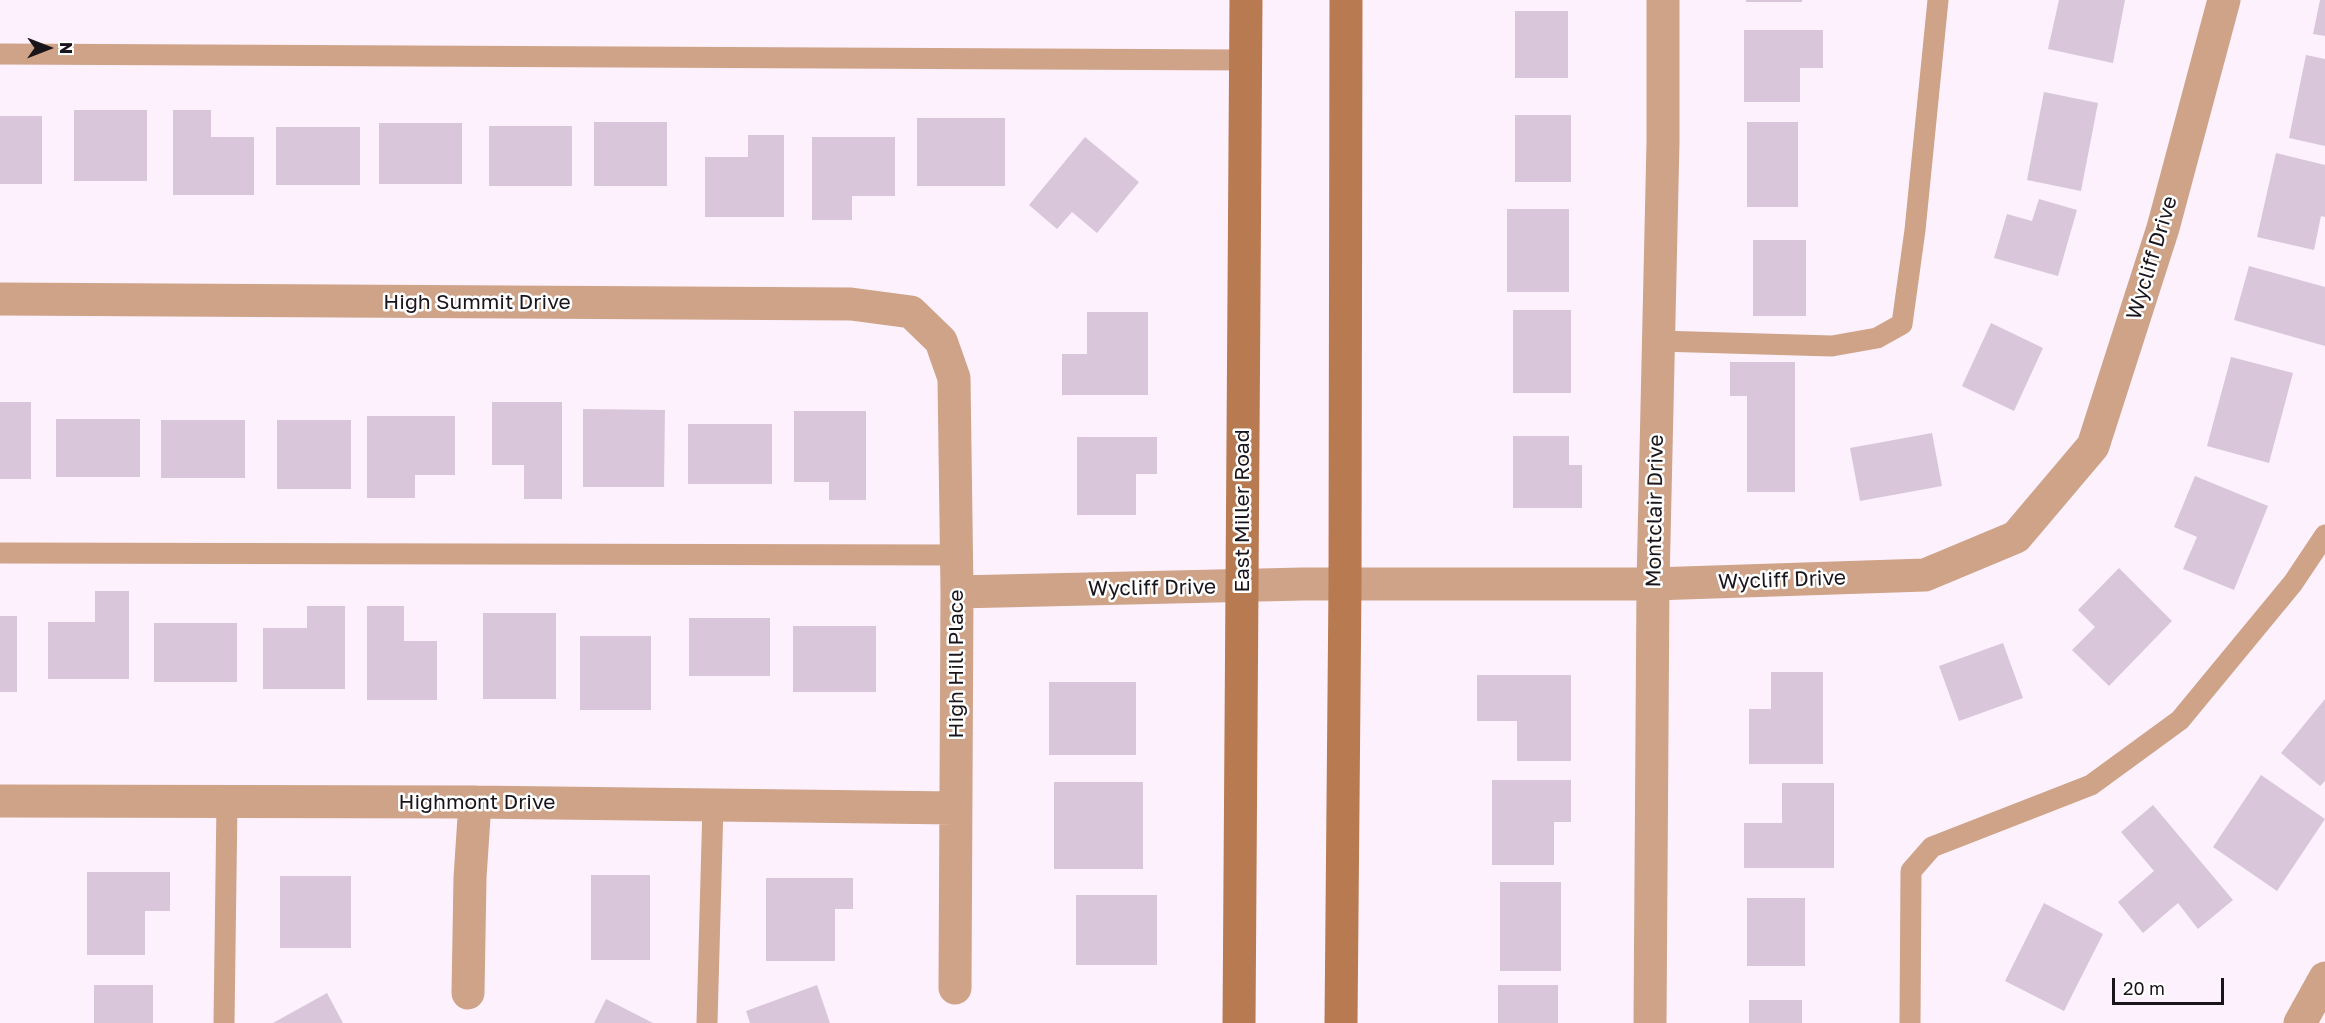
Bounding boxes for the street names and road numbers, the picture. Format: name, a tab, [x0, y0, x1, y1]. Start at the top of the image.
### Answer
street label: Wycliff Drive	[2121, 193, 2183, 323]
street label: High Summit Drive	[383, 289, 571, 315]
street label: East Miller Road	[1229, 429, 1255, 593]
street label: Montclair Drive	[1641, 434, 1669, 588]
street label: Wycliff Drive	[1718, 565, 1846, 595]
street label: Wycliff Drive	[1088, 574, 1216, 602]
street label: High Hill Place	[943, 590, 969, 738]
street label: Highmont Drive	[399, 789, 555, 815]

